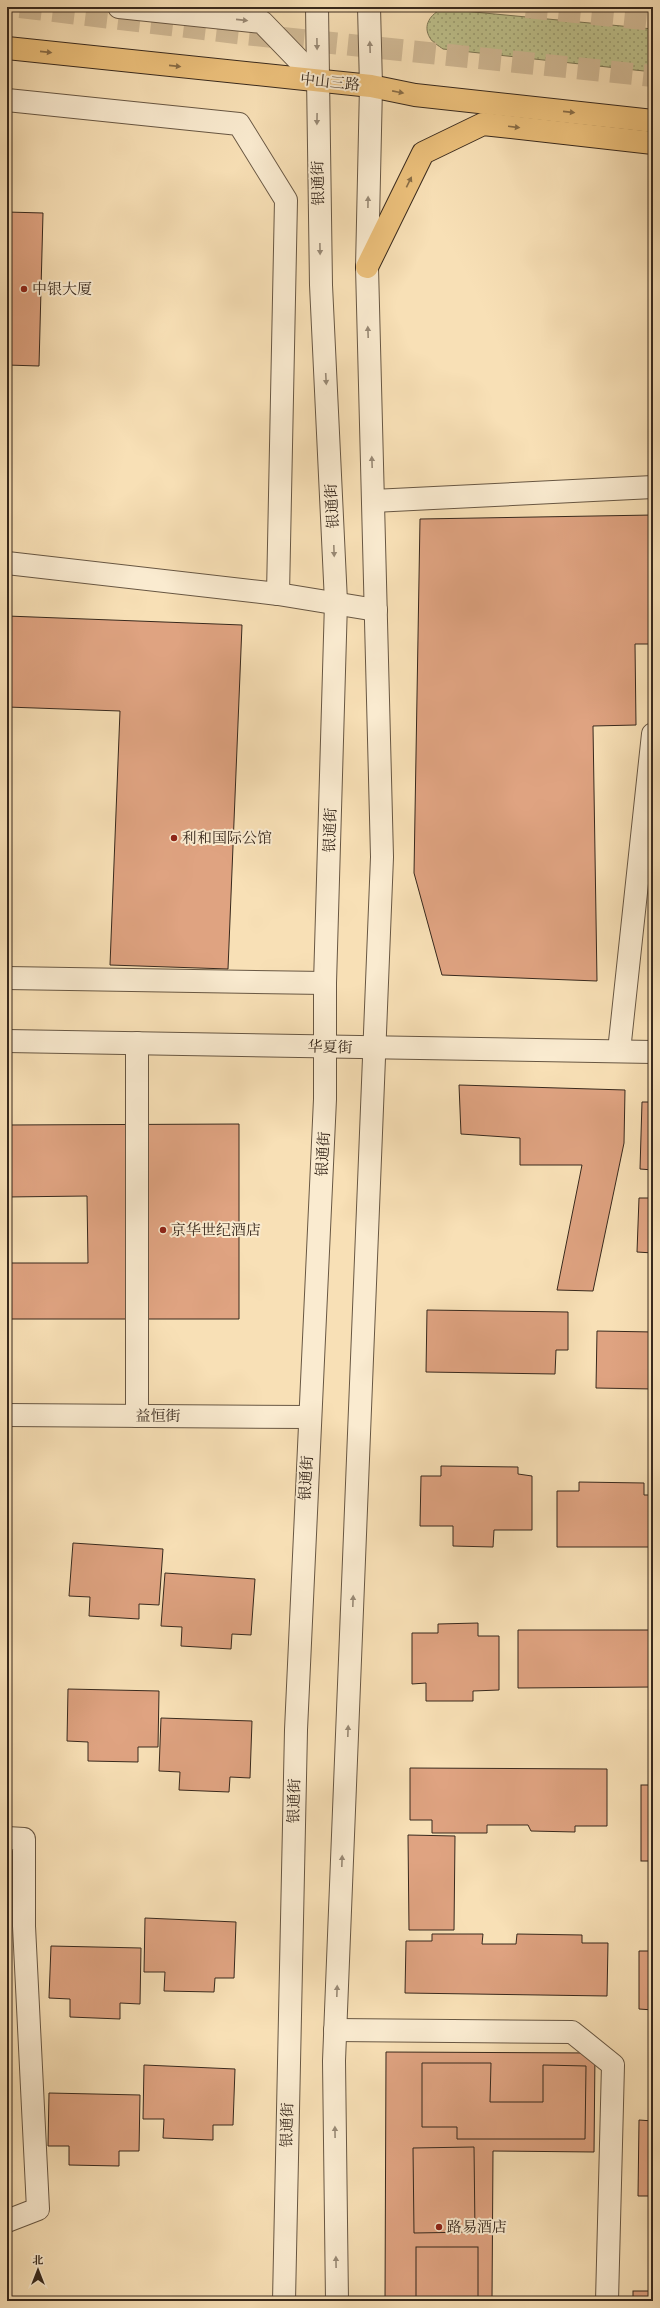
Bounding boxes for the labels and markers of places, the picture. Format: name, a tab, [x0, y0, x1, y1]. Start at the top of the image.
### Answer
place label: 中银大厦	[32, 280, 92, 301]
marker: 中银大厦	[19, 284, 29, 294]
place label: 利和国际公馆	[182, 829, 272, 850]
marker: 利和国际公馆	[169, 833, 179, 843]
place label: 京华世纪酒店	[171, 1221, 261, 1242]
marker: 京华世纪酒店	[158, 1225, 168, 1235]
place label: 路易酒店	[447, 2218, 507, 2239]
marker: 路易酒店	[434, 2222, 444, 2232]

